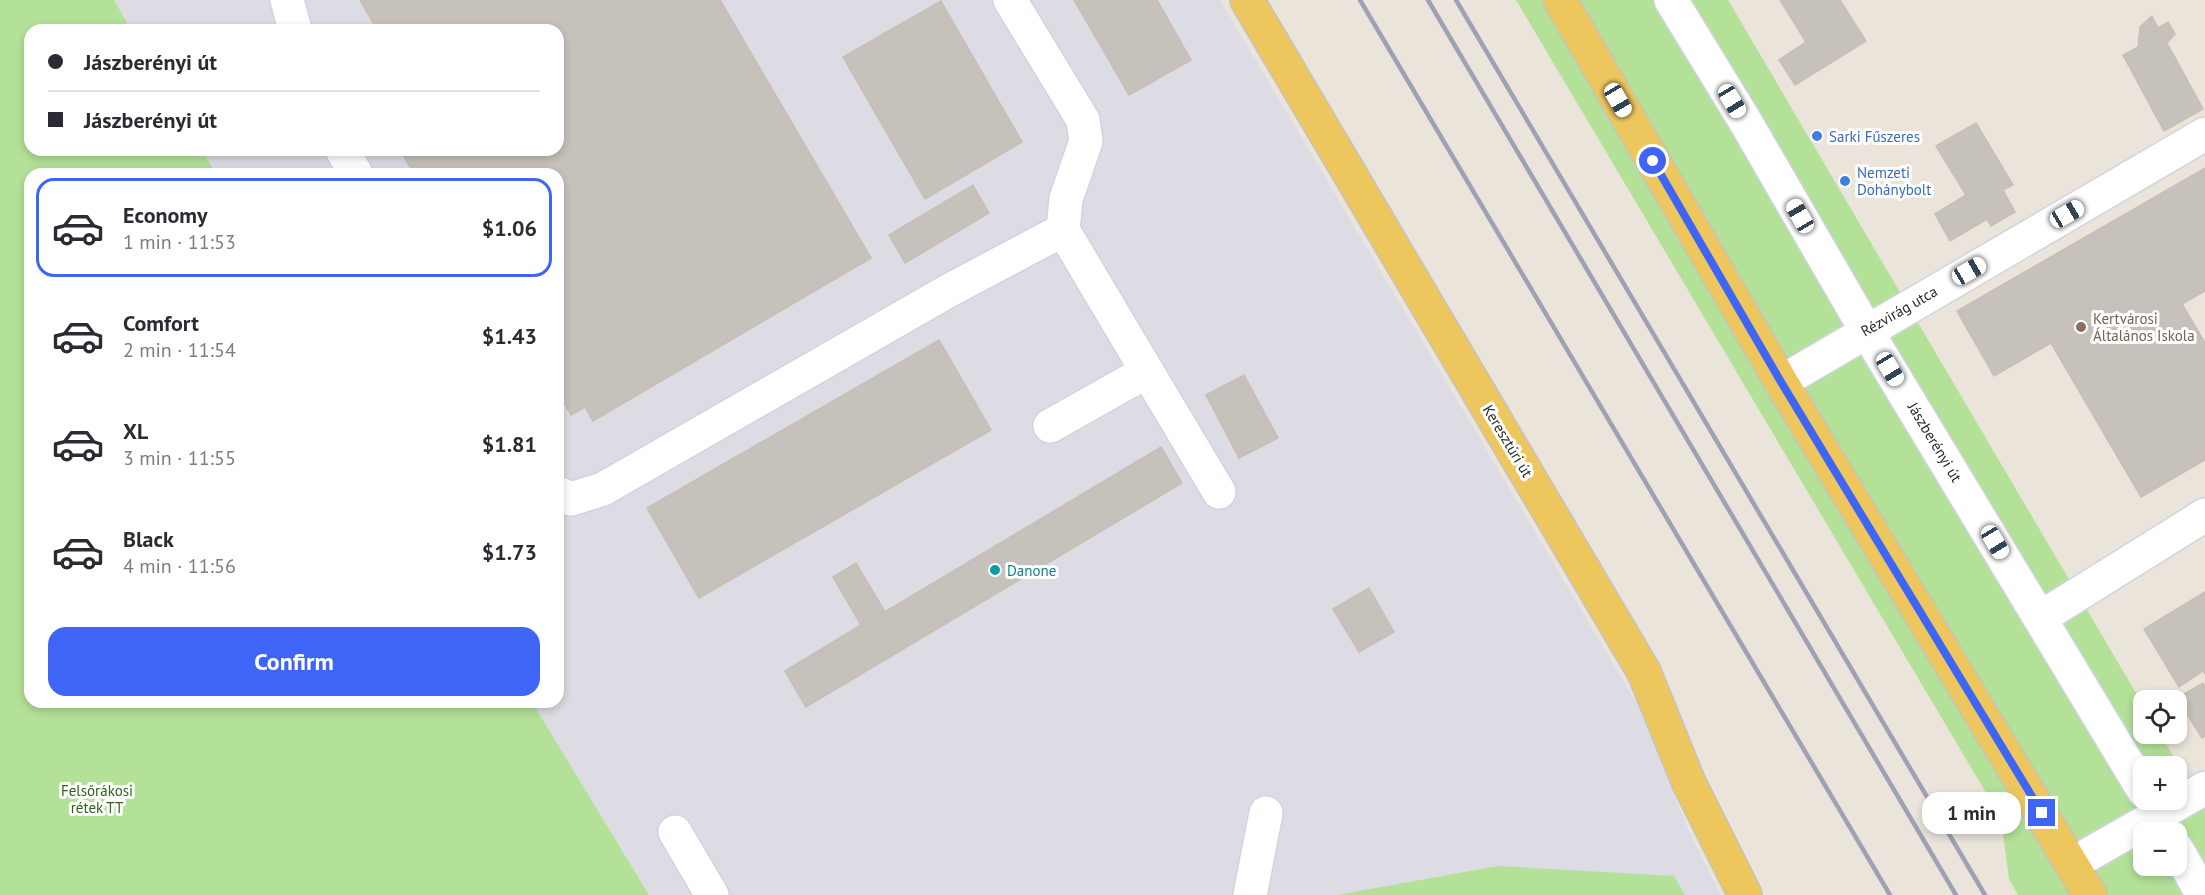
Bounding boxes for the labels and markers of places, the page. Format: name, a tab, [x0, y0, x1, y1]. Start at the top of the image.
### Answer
place label: Sarki Fűszeres	[1829, 127, 1920, 146]
marker: Sarki Fűszeres	[1810, 129, 1824, 143]
place label: Nemzeti Dohánybolt	[1857, 163, 1931, 199]
marker: Nemzeti Dohánybolt	[1838, 174, 1852, 188]
place label: Kertvárosi Általános Iskola	[2093, 309, 2195, 345]
marker: Kertvárosi Általános Iskola	[2074, 320, 2088, 334]
place label: Danone	[1007, 561, 1056, 580]
marker: Danone	[988, 563, 1002, 577]

